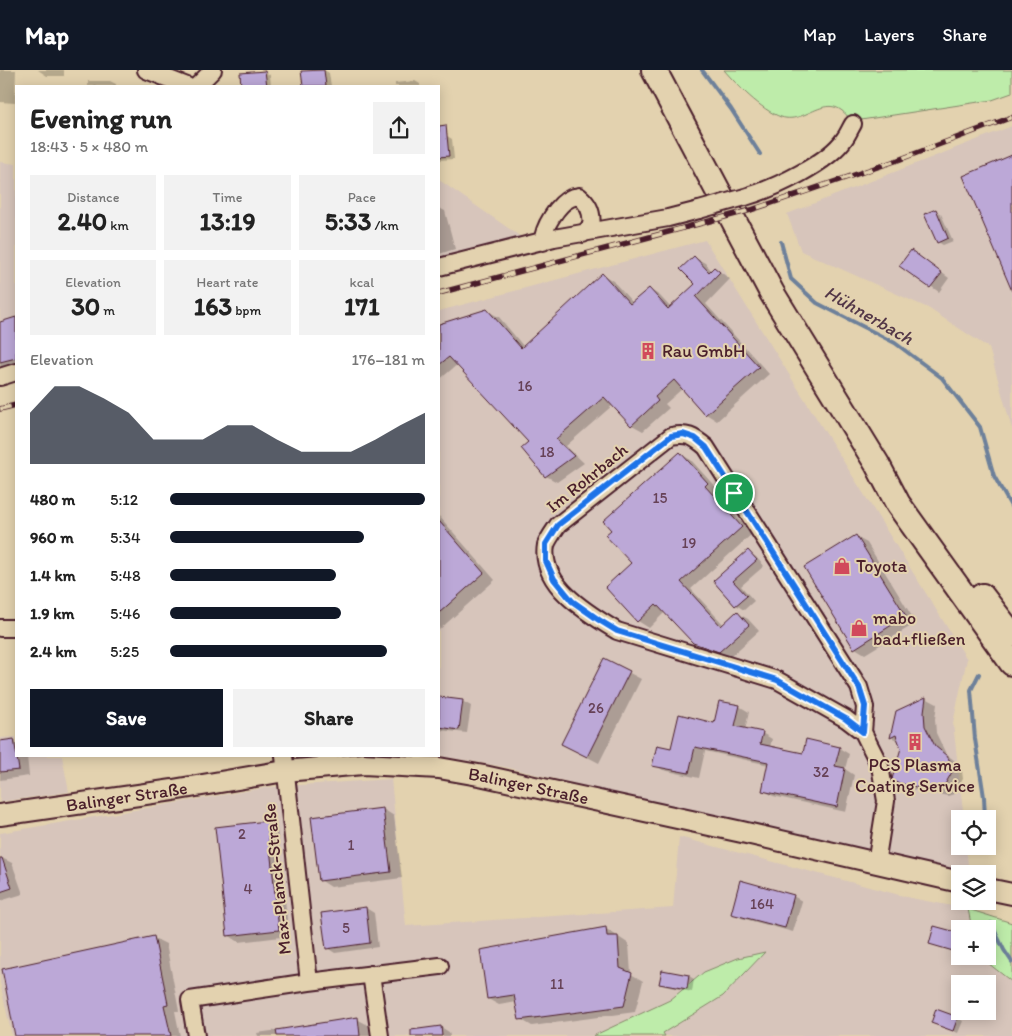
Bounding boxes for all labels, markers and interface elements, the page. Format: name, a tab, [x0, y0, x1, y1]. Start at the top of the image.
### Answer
text: Map	[25, 21, 69, 50]
text: Map	[803, 24, 836, 46]
text: Layers	[864, 24, 914, 46]
text: Share	[942, 24, 987, 46]
text: Evening run	[30, 101, 172, 135]
button: share	[373, 102, 425, 154]
text: 18:43 · 5 × 480 m	[30, 137, 148, 156]
text: Distance	[67, 189, 119, 206]
text: Time	[213, 189, 242, 206]
text: Pace	[348, 189, 376, 206]
text: 2.40	[57, 206, 107, 236]
text: 13:19	[199, 206, 256, 236]
text: 5:33	[325, 206, 371, 236]
text: km	[107, 217, 129, 234]
text: /km	[371, 217, 399, 234]
text: Elevation	[65, 274, 121, 291]
text: Heart rate	[197, 274, 258, 291]
text: kcal	[349, 274, 374, 291]
water label: Hühnerbach	[821, 280, 918, 350]
text: 30	[71, 291, 100, 321]
text: 163	[194, 291, 232, 321]
text: 171	[344, 291, 380, 321]
text: m	[100, 302, 115, 319]
text: bpm	[232, 302, 261, 319]
place label: Rau GmbH	[662, 340, 746, 362]
building icon: Rau GmbH	[638, 341, 658, 361]
text: Elevation	[30, 350, 94, 369]
text: 176–181 m	[352, 350, 425, 369]
house number: 16	[518, 377, 533, 395]
street label: Im Rohrbach	[542, 438, 632, 517]
house number: 18	[539, 443, 555, 461]
pin	[713, 472, 755, 514]
icon: arrive	[720, 479, 748, 507]
house number: 15	[653, 489, 668, 507]
text: 480 m	[30, 490, 75, 509]
text: 5:12	[110, 490, 138, 509]
text: 960 m	[30, 528, 74, 547]
text: 5:34	[110, 528, 141, 547]
house number: 19	[682, 534, 697, 552]
place label: Toyota	[856, 555, 908, 577]
shop icon: Toyota	[832, 556, 852, 576]
text: 1.4 km	[30, 566, 76, 585]
text: 5:48	[110, 566, 141, 585]
text: 1.9 km	[30, 604, 74, 623]
text: 5:46	[110, 604, 140, 623]
place label: mabo bad+fließen	[873, 607, 966, 650]
shop icon: mabo bad+fließen	[849, 618, 869, 638]
text: 2.4 km	[30, 642, 77, 661]
text: 5:25	[110, 642, 139, 661]
button: Save	[30, 689, 223, 747]
button: Share	[233, 689, 425, 747]
house number: 26	[588, 699, 604, 717]
building icon: PCS Plasma Coating Service	[905, 732, 925, 752]
place label: PCS Plasma Coating Service	[855, 754, 975, 797]
street label: Balinger Straße	[467, 762, 591, 809]
house number: 32	[813, 763, 829, 781]
street label: Balinger Straße	[64, 777, 189, 816]
street label: Max-Planck-Straße	[258, 802, 296, 956]
map controls	[951, 810, 996, 1020]
button: locate	[951, 810, 996, 855]
house number: 2	[238, 825, 246, 843]
house number: 1	[348, 836, 355, 854]
button: layers	[951, 865, 996, 910]
house number: 4	[243, 880, 253, 898]
house number: 164	[750, 895, 774, 913]
house number: 5	[342, 919, 350, 937]
button: +	[951, 920, 996, 965]
house number: 11	[550, 975, 564, 993]
button: −	[951, 975, 996, 1020]

